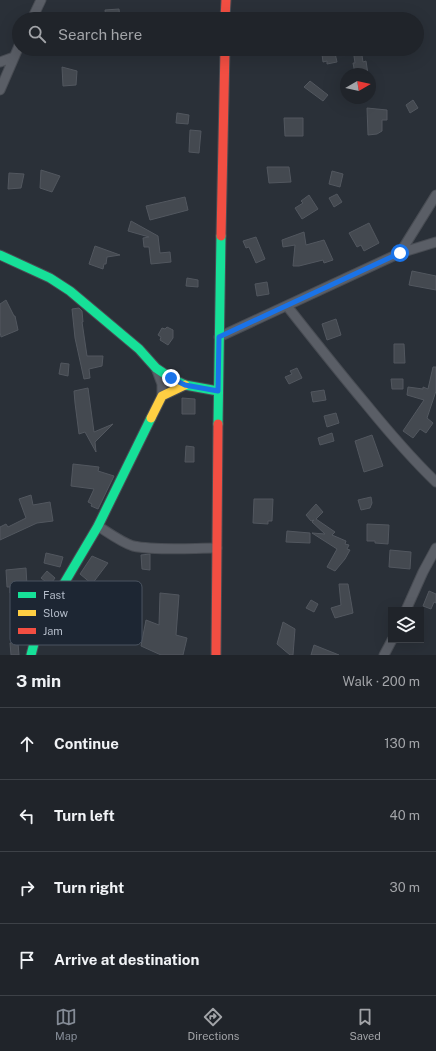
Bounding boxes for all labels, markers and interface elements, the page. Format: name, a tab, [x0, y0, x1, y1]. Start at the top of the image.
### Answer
search box	[12, 12, 424, 56]
icon: search	[26, 23, 48, 45]
text: Search here	[58, 26, 142, 43]
north arrow	[340, 68, 376, 104]
route start	[391, 244, 409, 262]
route end	[162, 369, 180, 387]
legend	[10, 581, 142, 645]
text: Fast	[43, 589, 65, 601]
text: Slow	[43, 607, 69, 619]
map controls	[388, 607, 424, 643]
button: layers	[388, 607, 424, 643]
text: Jam	[43, 625, 63, 637]
text: 3 min	[16, 671, 61, 691]
text: Walk · 200 m	[343, 674, 420, 689]
icon: ahead	[16, 733, 38, 755]
text: Continue	[54, 735, 119, 752]
text: 130 m	[384, 736, 420, 751]
icon: left	[16, 805, 38, 827]
text: Turn left	[54, 807, 115, 824]
text: 40 m	[389, 808, 420, 823]
icon: right	[16, 877, 38, 899]
text: Turn right	[54, 879, 124, 896]
text: 30 m	[390, 880, 420, 895]
icon: arrive	[16, 949, 38, 971]
text: Arrive at destination	[54, 951, 199, 968]
tab: Map	[55, 1006, 77, 1042]
tab: Directions	[188, 1006, 239, 1042]
tab: Saved	[349, 1006, 381, 1042]

